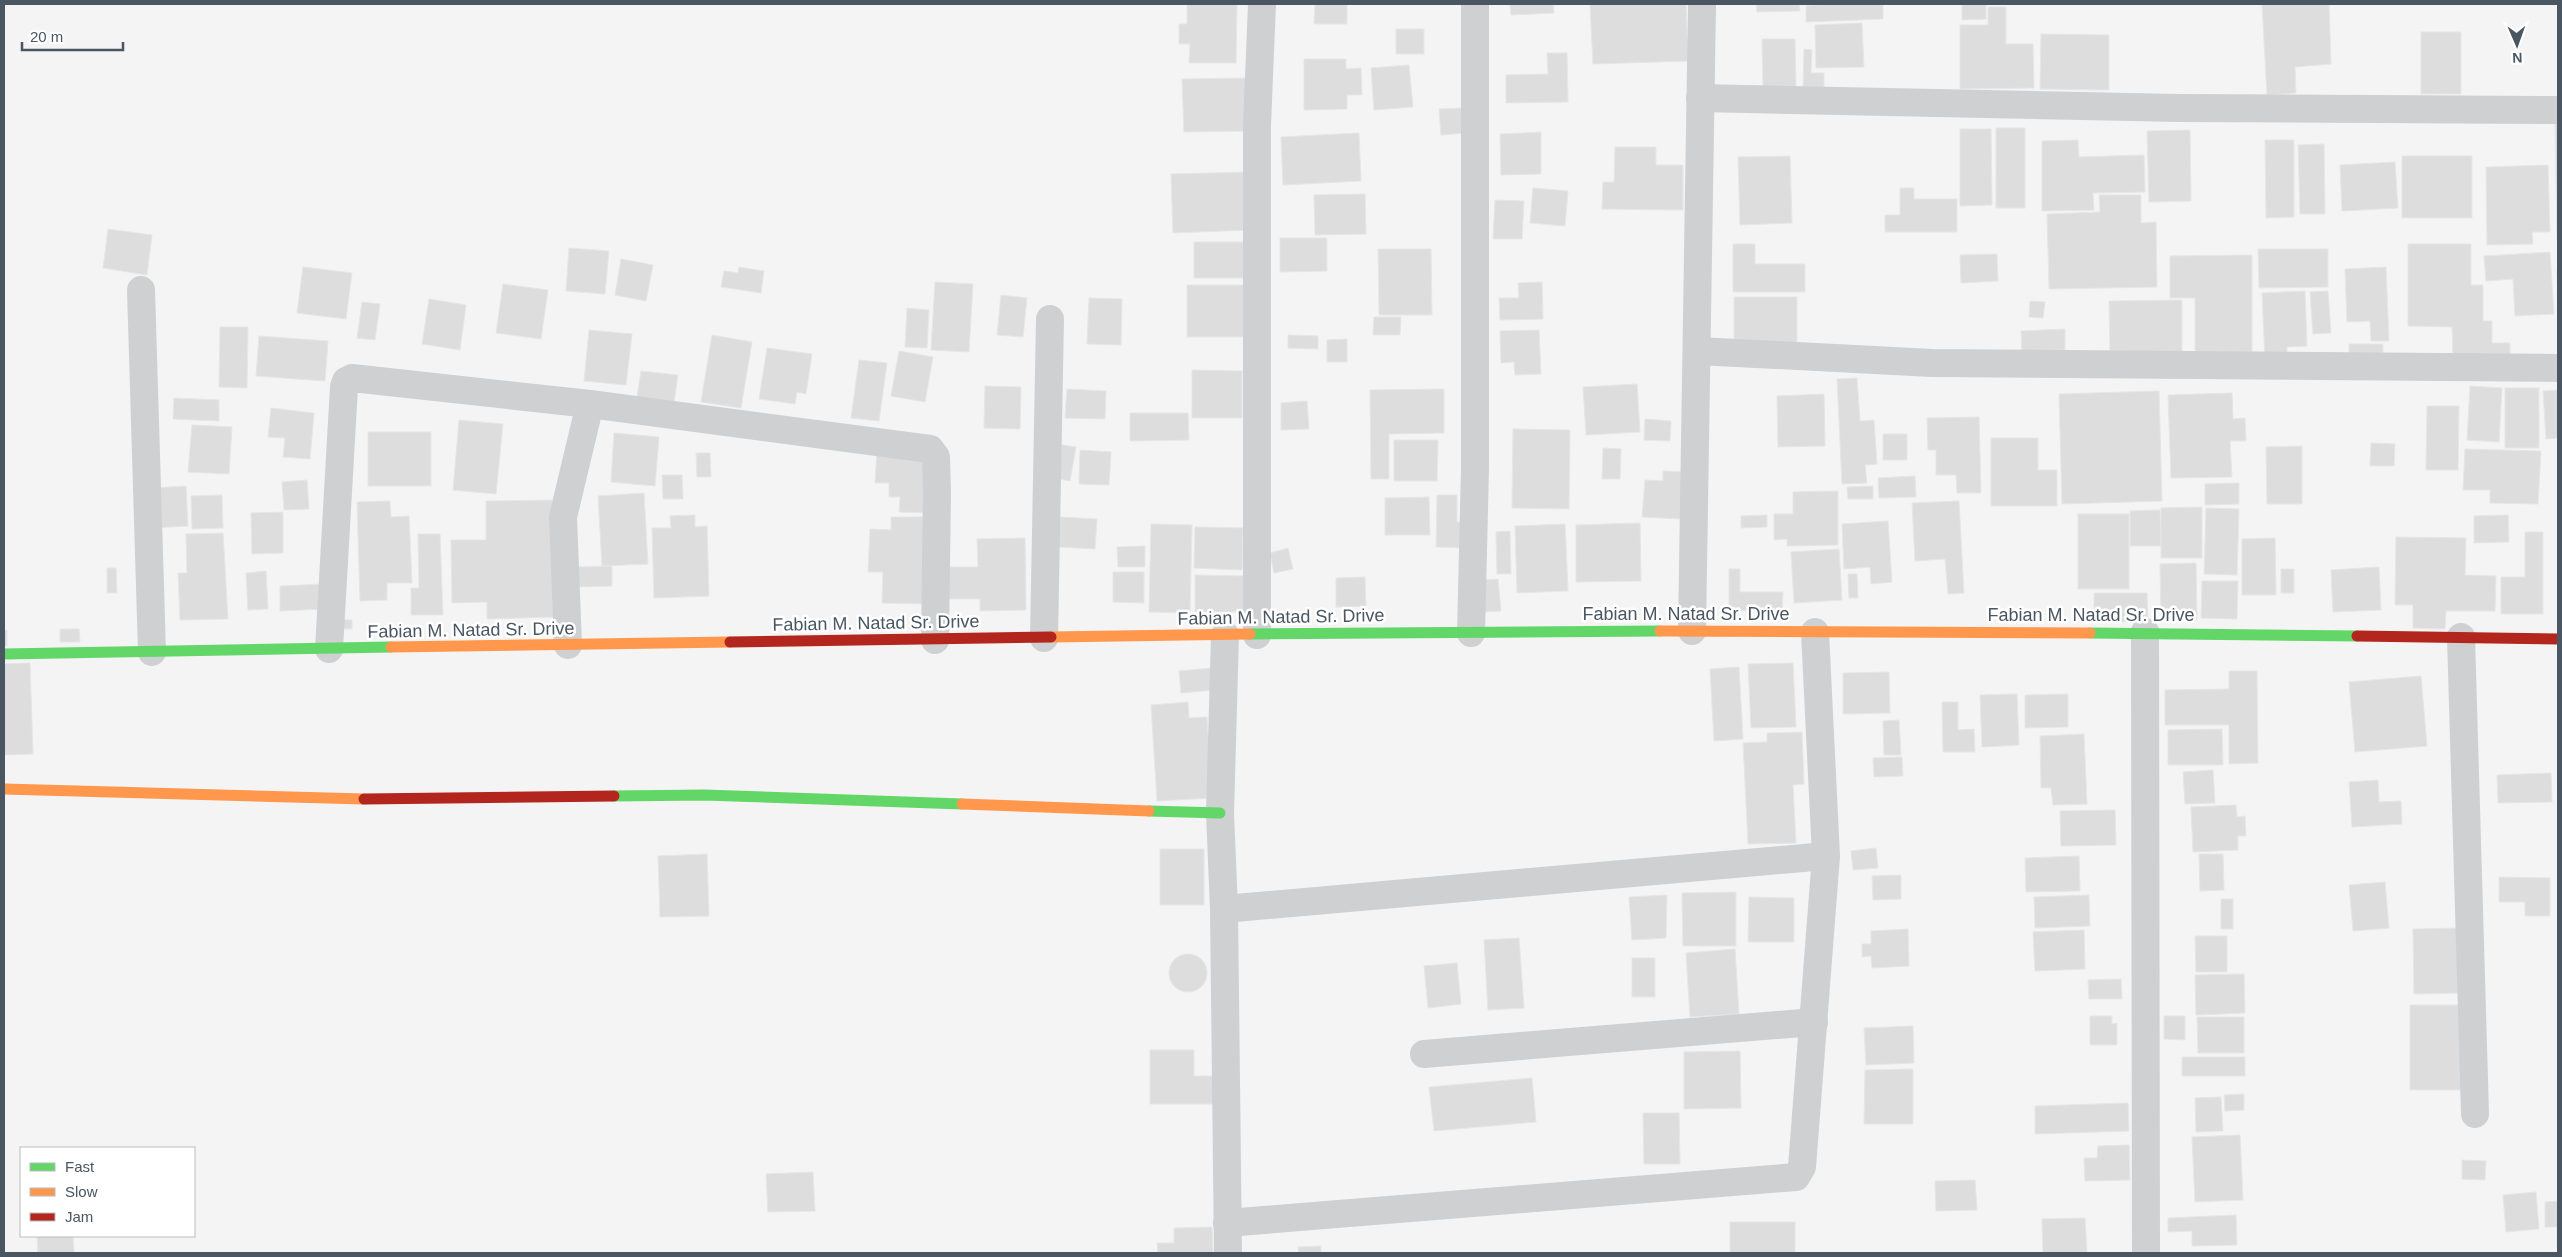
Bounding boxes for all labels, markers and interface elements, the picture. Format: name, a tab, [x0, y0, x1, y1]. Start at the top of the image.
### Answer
scale bar	[22, 20, 124, 52]
north arrow	[2492, 20, 2542, 70]
text: 20 m	[30, 28, 63, 45]
text: N	[2512, 50, 2523, 66]
street label: Fabian M. Natad Sr. Drive	[1582, 604, 1790, 624]
street label: Fabian M. Natad Sr. Drive	[1177, 605, 1385, 629]
street label: Fabian M. Natad Sr. Drive	[1987, 605, 2195, 625]
street label: Fabian M. Natad Sr. Drive	[772, 611, 980, 635]
street label: Fabian M. Natad Sr. Drive	[367, 618, 575, 642]
legend	[20, 1147, 195, 1237]
text: Fast	[65, 1158, 95, 1175]
text: Slow	[65, 1183, 98, 1200]
text: Jam	[65, 1208, 93, 1225]

